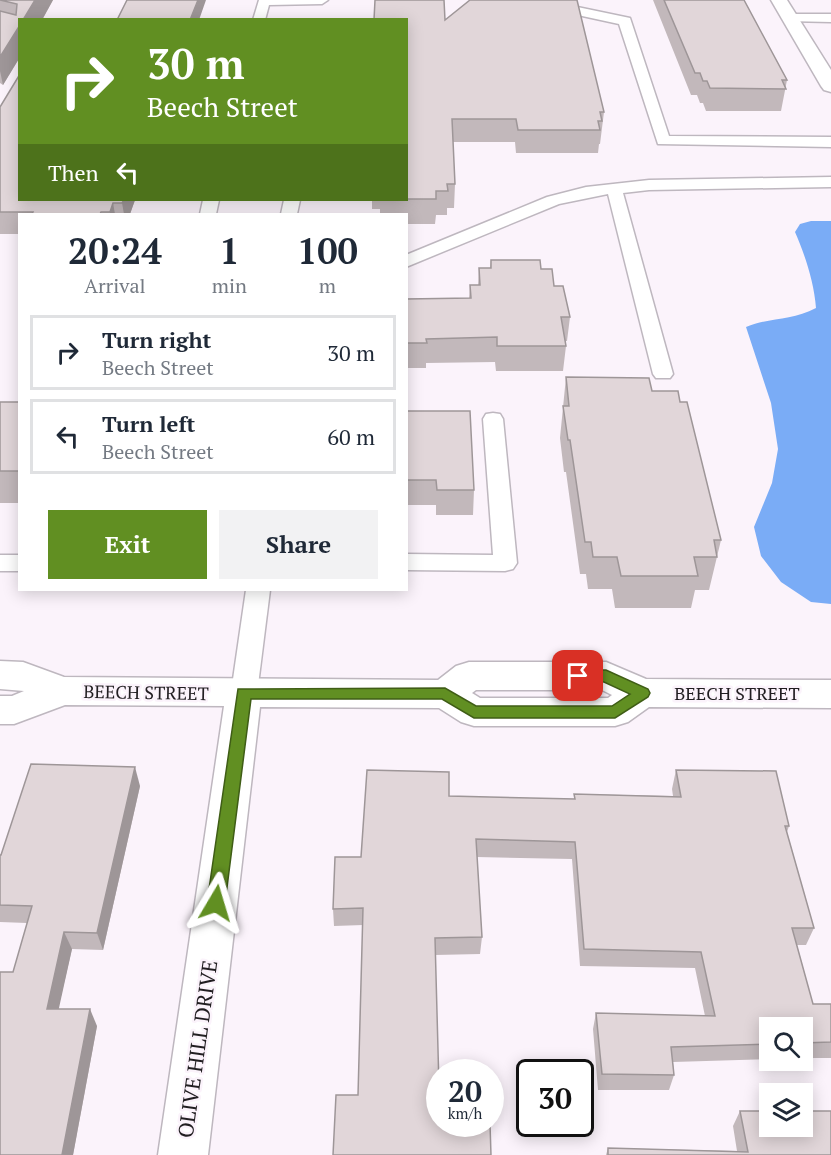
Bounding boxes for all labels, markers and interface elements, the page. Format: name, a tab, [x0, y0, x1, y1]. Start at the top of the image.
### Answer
text: 30 m	[147, 35, 245, 91]
icon: right	[48, 42, 126, 120]
text: Beech Street	[147, 89, 298, 125]
icon: left	[111, 156, 144, 189]
text: Then	[48, 158, 99, 187]
text: 20:24	[68, 227, 162, 274]
text: 1	[219, 227, 240, 274]
text: 100	[297, 227, 358, 274]
text: Arrival	[84, 272, 146, 299]
text: min	[212, 272, 247, 299]
text: m	[319, 272, 336, 299]
text: Turn right	[102, 325, 211, 354]
icon: right	[51, 336, 84, 369]
text: 30 m	[327, 338, 375, 367]
text: Beech Street	[102, 354, 214, 381]
text: Turn left	[102, 409, 195, 438]
icon: left	[51, 420, 84, 453]
text: 60 m	[327, 422, 375, 451]
text: Beech Street	[102, 438, 214, 465]
button: Exit	[48, 510, 207, 579]
button: Share	[219, 510, 378, 579]
pin	[552, 650, 603, 701]
icon: arrive	[561, 659, 594, 692]
street label: BEECH STREET	[83, 679, 209, 705]
street label: BEECH STREET	[674, 681, 800, 705]
position arrow	[184, 871, 248, 935]
street label: OLIVE HILL DRIVE	[171, 958, 223, 1140]
map controls	[759, 1017, 813, 1137]
button: search	[759, 1017, 813, 1071]
speed limit sign: 30	[516, 1059, 594, 1137]
text: 20	[448, 1071, 482, 1111]
button: layers	[759, 1083, 813, 1137]
text: km/h	[448, 1103, 482, 1123]

